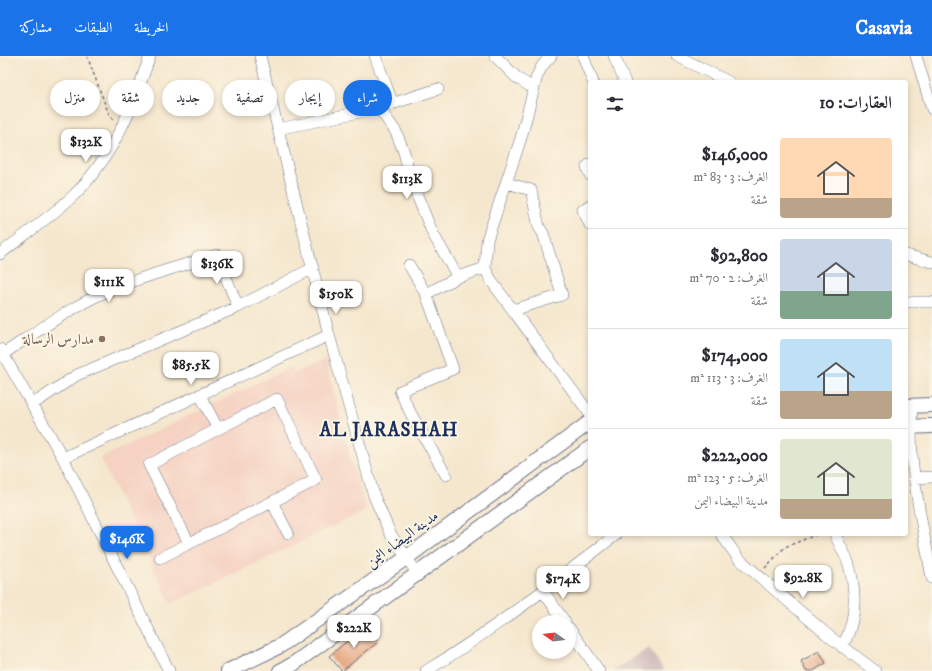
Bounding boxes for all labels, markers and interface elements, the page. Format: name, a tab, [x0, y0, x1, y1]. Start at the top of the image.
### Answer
text: Casavia	[856, 17, 912, 40]
text: مشاركة	[20, 19, 52, 37]
text: الطبقات	[74, 19, 112, 37]
text: الخريطة	[134, 19, 168, 37]
chip: منزل	[50, 80, 100, 116]
chip: شقة	[108, 80, 154, 116]
chip: جديد	[162, 80, 214, 116]
chip: تصفية	[222, 80, 277, 116]
chip: إيجار	[285, 80, 335, 116]
chip: شراء	[343, 80, 392, 116]
text: العقارات: 10	[819, 92, 892, 114]
icon: filters	[604, 93, 626, 115]
pin: $132K	[58, 129, 114, 163]
text: $132K	[70, 134, 102, 150]
text: $146,000	[702, 144, 768, 166]
icon: home	[812, 154, 860, 202]
pin: $113K	[379, 166, 435, 200]
text: الغرف: 3 · 83 m²	[693, 169, 768, 185]
text: $113K	[392, 171, 422, 187]
text: شقة	[751, 192, 768, 208]
text: $92,800	[710, 245, 768, 267]
pin: $136K	[189, 251, 245, 285]
icon: home	[812, 255, 860, 303]
text: $136K	[201, 256, 233, 272]
pin: $111K	[81, 269, 137, 303]
text: الغرف: 2 · 70 m²	[689, 270, 768, 286]
text: $111K	[94, 274, 124, 290]
pin: $150K	[308, 281, 364, 315]
text: $150K	[319, 286, 353, 302]
text: شقة	[751, 293, 768, 309]
place label: مدارس الرسالة	[22, 330, 94, 349]
marker: مدارس الرسالة	[97, 334, 107, 344]
text: $174,000	[702, 345, 768, 367]
pin: $85.5K	[158, 352, 224, 386]
icon: home	[812, 355, 860, 403]
text: $85.5K	[172, 357, 210, 373]
text: الغرف: 3 · 113 m²	[690, 370, 768, 386]
text: شقة	[751, 393, 768, 409]
district label: AL JARASHAH	[319, 419, 458, 442]
text: $222,000	[701, 445, 768, 467]
icon: home	[812, 455, 860, 503]
text: الغرف: 5 · 123 m²	[687, 470, 768, 486]
text: مدينة البيضاء اليمن	[694, 493, 768, 509]
street label: مدينة البيضاء اليمن	[362, 506, 442, 572]
pin: $146K	[99, 526, 155, 560]
text: $146K	[109, 531, 145, 547]
pin: $92.8K	[770, 565, 836, 599]
pin: $174K	[535, 566, 591, 600]
text: $92.8K	[784, 570, 822, 586]
text: $174K	[545, 571, 581, 587]
pin: $222K	[326, 615, 382, 649]
north arrow	[532, 615, 576, 659]
map controls	[532, 615, 576, 659]
text: $222K	[336, 620, 372, 636]

